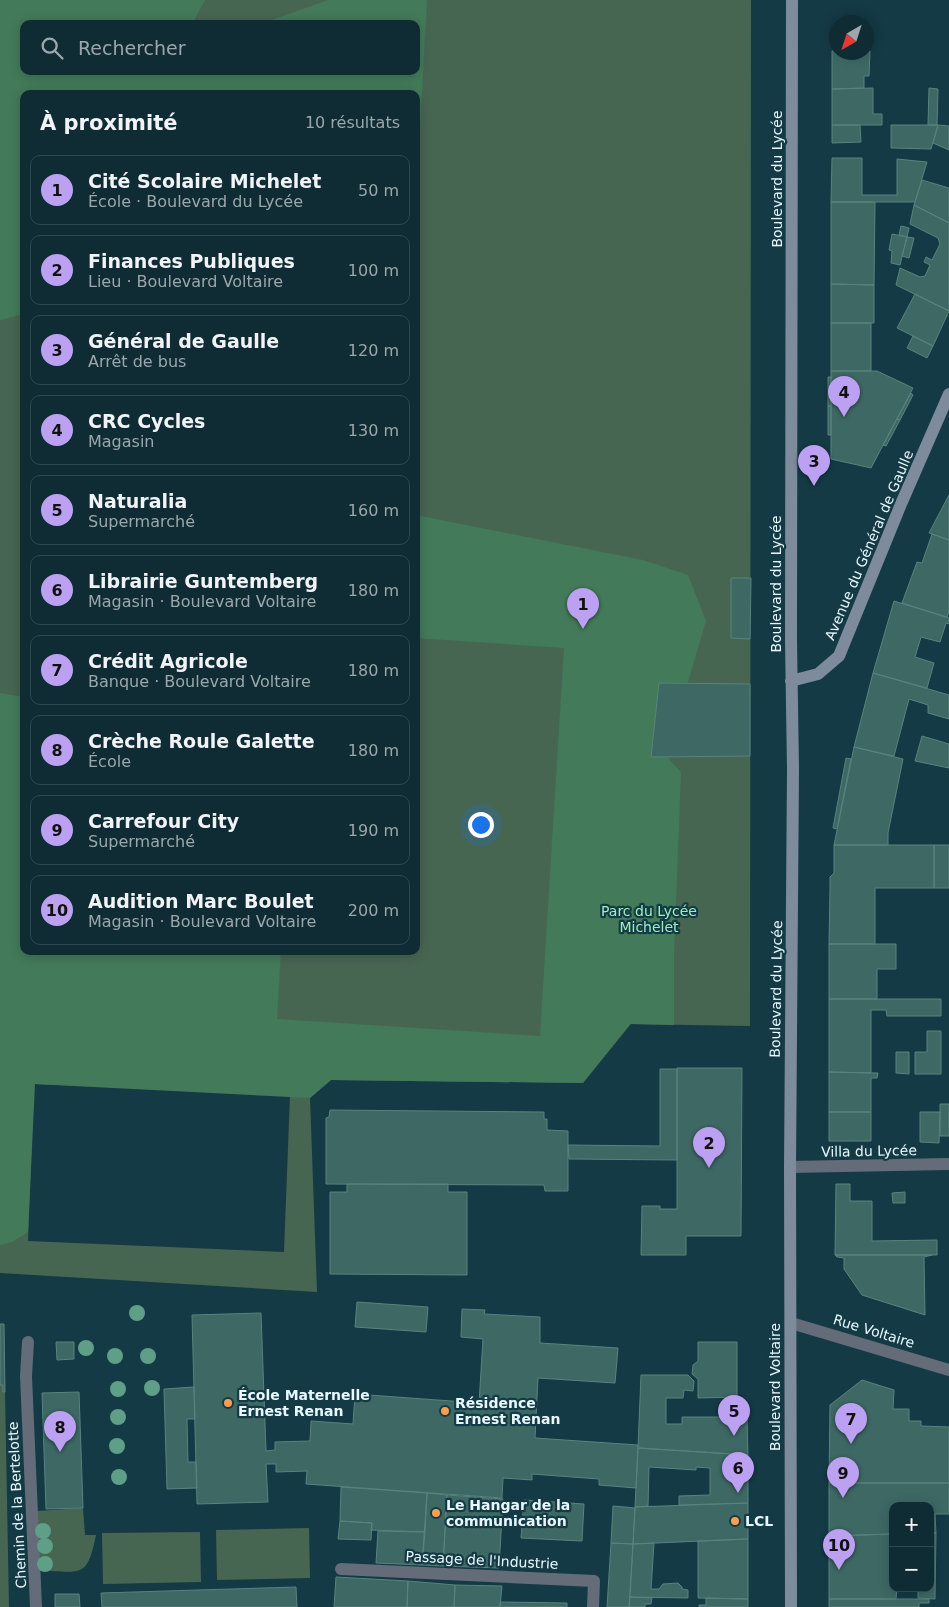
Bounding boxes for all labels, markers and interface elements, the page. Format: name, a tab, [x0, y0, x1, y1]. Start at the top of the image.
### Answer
north arrow	[829, 15, 874, 60]
search box	[20, 20, 420, 75]
icon: search	[38, 34, 66, 62]
text: Rechercher	[78, 37, 186, 59]
street label: Boulevard du Lycée	[769, 110, 785, 248]
text: À proximité	[40, 111, 177, 135]
text: 10 résultats	[305, 113, 400, 132]
text: Cité Scolaire Michelet	[88, 170, 321, 192]
text: 1	[51, 181, 63, 200]
text: 50 m	[358, 181, 399, 200]
text: École · Boulevard du Lycée	[88, 192, 303, 211]
text: Finances Publiques	[88, 250, 295, 272]
text: 2	[51, 261, 63, 280]
text: 100 m	[348, 261, 399, 280]
text: Lieu · Boulevard Voltaire	[88, 272, 283, 291]
text: Général de Gaulle	[88, 330, 279, 352]
text: 3	[51, 341, 63, 360]
text: 120 m	[348, 341, 399, 360]
text: Arrêt de bus	[88, 352, 186, 371]
pin: 4	[828, 376, 860, 417]
text: CRC Cycles	[88, 410, 205, 432]
text: 4	[51, 421, 63, 440]
text: 130 m	[348, 421, 399, 440]
text: Magasin	[88, 432, 155, 451]
pin: 3	[798, 445, 830, 486]
street label: Avenue du Général de Gaulle	[822, 448, 916, 642]
text: Naturalia	[88, 490, 187, 512]
text: 5	[51, 501, 63, 520]
text: 160 m	[348, 501, 399, 520]
text: Supermarché	[88, 512, 195, 531]
street label: Boulevard du Lycée	[768, 515, 784, 653]
text: Librairie Guntemberg	[88, 570, 318, 592]
text: 6	[51, 581, 63, 600]
text: 180 m	[348, 581, 399, 600]
pin: 1	[567, 588, 599, 629]
text: Magasin · Boulevard Voltaire	[88, 592, 316, 611]
text: Crédit Agricole	[88, 650, 248, 672]
text: 7	[51, 661, 63, 680]
text: 180 m	[348, 661, 399, 680]
text: Banque · Boulevard Voltaire	[88, 672, 311, 691]
text: Crèche Roule Galette	[88, 730, 315, 752]
text: 8	[51, 741, 63, 760]
text: 180 m	[348, 741, 399, 760]
text: École	[88, 752, 131, 771]
text: Carrefour City	[88, 810, 239, 832]
your location	[468, 812, 494, 838]
text: 9	[51, 821, 63, 840]
text: 190 m	[348, 821, 399, 840]
text: Supermarché	[88, 832, 195, 851]
text: Audition Marc Boulet	[88, 890, 314, 912]
text: 10	[46, 901, 68, 920]
text: 200 m	[348, 901, 399, 920]
park label: Parc du Lycée Michelet	[601, 903, 697, 935]
text: Magasin · Boulevard Voltaire	[88, 912, 316, 931]
street label: Boulevard du Lycée	[767, 920, 785, 1058]
pin: 2	[693, 1127, 725, 1168]
street label: Villa du Lycée	[821, 1142, 917, 1160]
street label: Rue Voltaire	[831, 1311, 917, 1351]
street label: Boulevard Voltaire	[767, 1323, 783, 1451]
place label: École Maternelle Ernest Renan	[238, 1387, 370, 1419]
place label: Résidence Ernest Renan	[455, 1395, 561, 1427]
pin: 5	[718, 1395, 750, 1436]
marker: École Maternelle Ernest Renan	[222, 1397, 234, 1409]
pin: 7	[835, 1403, 867, 1444]
marker: Résidence Ernest Renan	[439, 1405, 451, 1417]
pin: 8	[44, 1411, 76, 1452]
street label: Chemin de la Bertelotte	[5, 1421, 29, 1589]
pin: 6	[722, 1452, 754, 1493]
pin: 9	[827, 1457, 859, 1498]
place label: Le Hangar de la communication	[446, 1497, 570, 1529]
map controls	[889, 1502, 934, 1592]
button: +	[889, 1502, 934, 1547]
marker: Le Hangar de la communication	[430, 1507, 442, 1519]
place label: LCL	[745, 1513, 773, 1529]
marker: LCL	[729, 1515, 741, 1527]
pin: 10	[823, 1529, 855, 1570]
button: −	[889, 1547, 934, 1592]
street label: Passage de l'Industrie	[405, 1548, 559, 1572]

